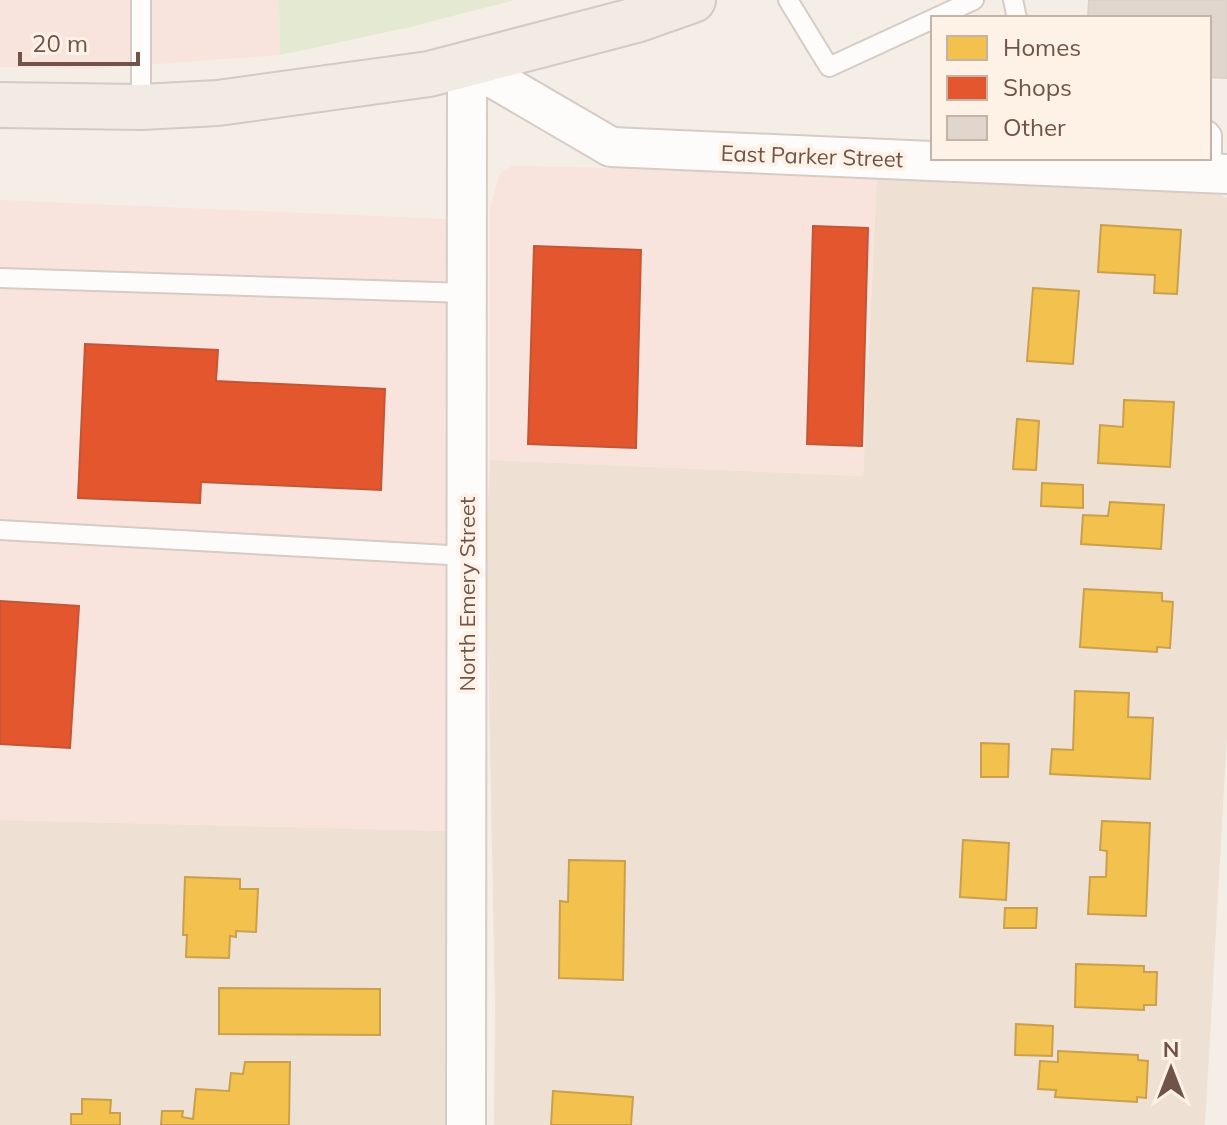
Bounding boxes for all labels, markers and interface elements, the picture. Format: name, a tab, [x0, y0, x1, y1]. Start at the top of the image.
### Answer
scale bar	[20, 16, 138, 66]
legend	[931, 16, 1211, 160]
text: 20 m	[32, 28, 88, 58]
text: Homes	[1003, 32, 1081, 62]
text: Shops	[1003, 72, 1072, 102]
text: Other	[1003, 112, 1066, 142]
street label: East Parker Street	[720, 139, 904, 173]
street label: North Emery Street	[453, 496, 481, 692]
north arrow	[1131, 1029, 1211, 1109]
text: N	[1163, 1035, 1179, 1063]

